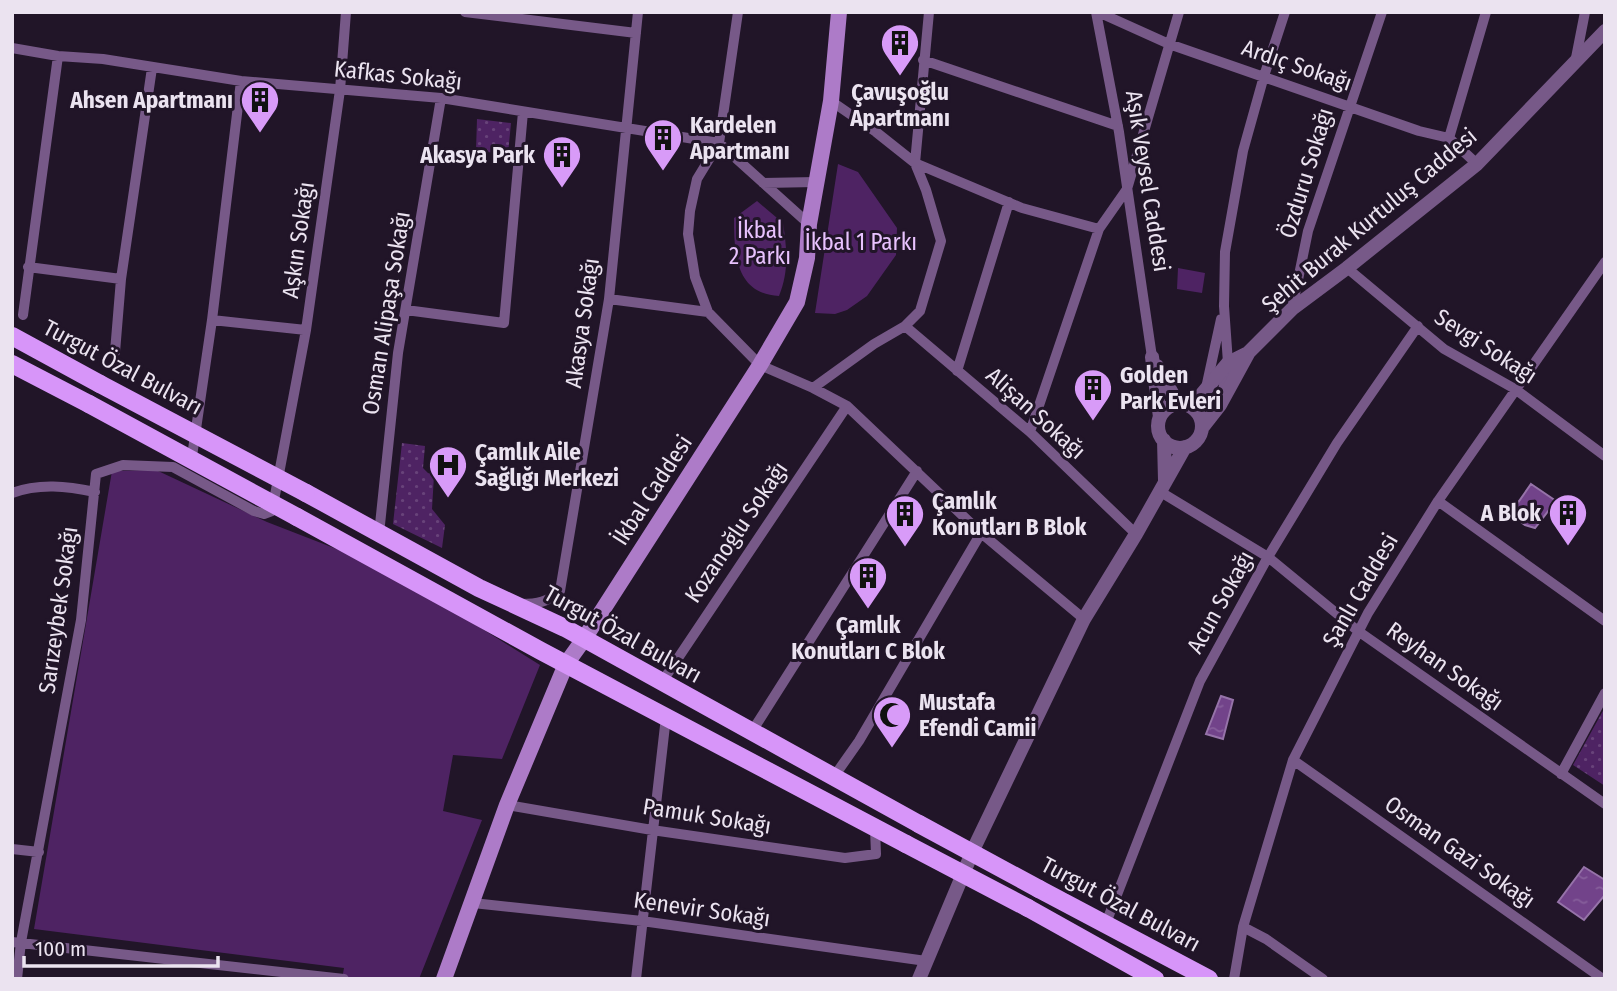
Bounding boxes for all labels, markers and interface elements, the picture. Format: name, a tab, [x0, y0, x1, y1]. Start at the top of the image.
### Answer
building icon: Çavuşoğlu Apartmanı	[879, 22, 921, 77]
street label: Ardıç Sokağı	[1238, 33, 1356, 97]
street label: Kafkas Sokağı	[333, 54, 463, 96]
place label: Çavuşoğlu Apartmanı	[849, 78, 950, 132]
building icon: Ahsen Apartmanı	[239, 79, 281, 134]
place label: Ahsen Apartmanı	[69, 86, 233, 114]
street label: Aşık Veysel Caddesi	[1120, 88, 1176, 274]
street label: Özduru Sokağı	[1273, 105, 1339, 241]
place label: Kardelen Apartmanı	[689, 111, 790, 165]
building icon: Kardelen Apartmanı	[642, 117, 684, 172]
street label: Şehit Burak Kurtuluş Caddesi	[1256, 122, 1482, 318]
building icon: Akasya Park	[541, 134, 583, 189]
place label: Akasya Park	[419, 141, 535, 169]
street label: Aşkın Sokağı	[276, 180, 320, 300]
street label: Osman Alipaşa Sokağı	[356, 209, 416, 417]
park label: İkbal 2 Parkı	[729, 216, 791, 270]
park label: İkbal 1 Parkı	[805, 228, 917, 256]
street label: Akasya Sokağı	[559, 256, 605, 390]
street label: Sevgi Sokağı	[1430, 303, 1542, 389]
street label: Turgut Özal Bulvarı	[39, 313, 207, 421]
street label: Alişan Sokağı	[981, 361, 1091, 465]
place label: Golden Park Evleri	[1120, 361, 1221, 415]
building icon: Golden Park Evleri	[1072, 367, 1114, 422]
street label: İkbal Caddesi	[606, 430, 698, 550]
place label: Çamlık Aile Sağlığı Merkezi	[475, 438, 619, 492]
hospital icon: Çamlık Aile Sağlığı Merkezi	[427, 444, 469, 499]
street label: Kozanoğlu Sokağı	[679, 456, 793, 608]
place label: Çamlık Konutları B Blok	[932, 487, 1087, 541]
building icon: A Blok	[1547, 492, 1589, 547]
building icon: Çamlık Konutları B Blok	[884, 493, 926, 548]
place label: A Blok	[1480, 499, 1541, 527]
street label: Sarızeybek Sokağı	[32, 525, 84, 695]
street label: Şanlı Caddesi	[1316, 528, 1404, 652]
street label: Acun Sokağı	[1180, 546, 1260, 658]
building icon: Çamlık Konutları C Blok	[847, 555, 889, 610]
street label: Turgut Özal Bulvarı	[539, 579, 707, 689]
place label: Çamlık Konutları C Blok	[791, 611, 945, 665]
street label: Reyhan Sokağı	[1381, 615, 1509, 717]
place label: Mustafa Efendi Camii	[919, 688, 1037, 742]
mosque icon: Mustafa Efendi Camii	[871, 694, 913, 749]
street label: Osman Gazi Sokağı	[1379, 790, 1541, 914]
street label: Pamuk Sokağı	[641, 792, 773, 840]
street label: Turgut Özal Bulvarı	[1037, 850, 1205, 958]
street label: Kenevir Sokağı	[632, 886, 772, 932]
scale bar	[24, 925, 219, 969]
text: 100 m	[35, 936, 86, 962]

